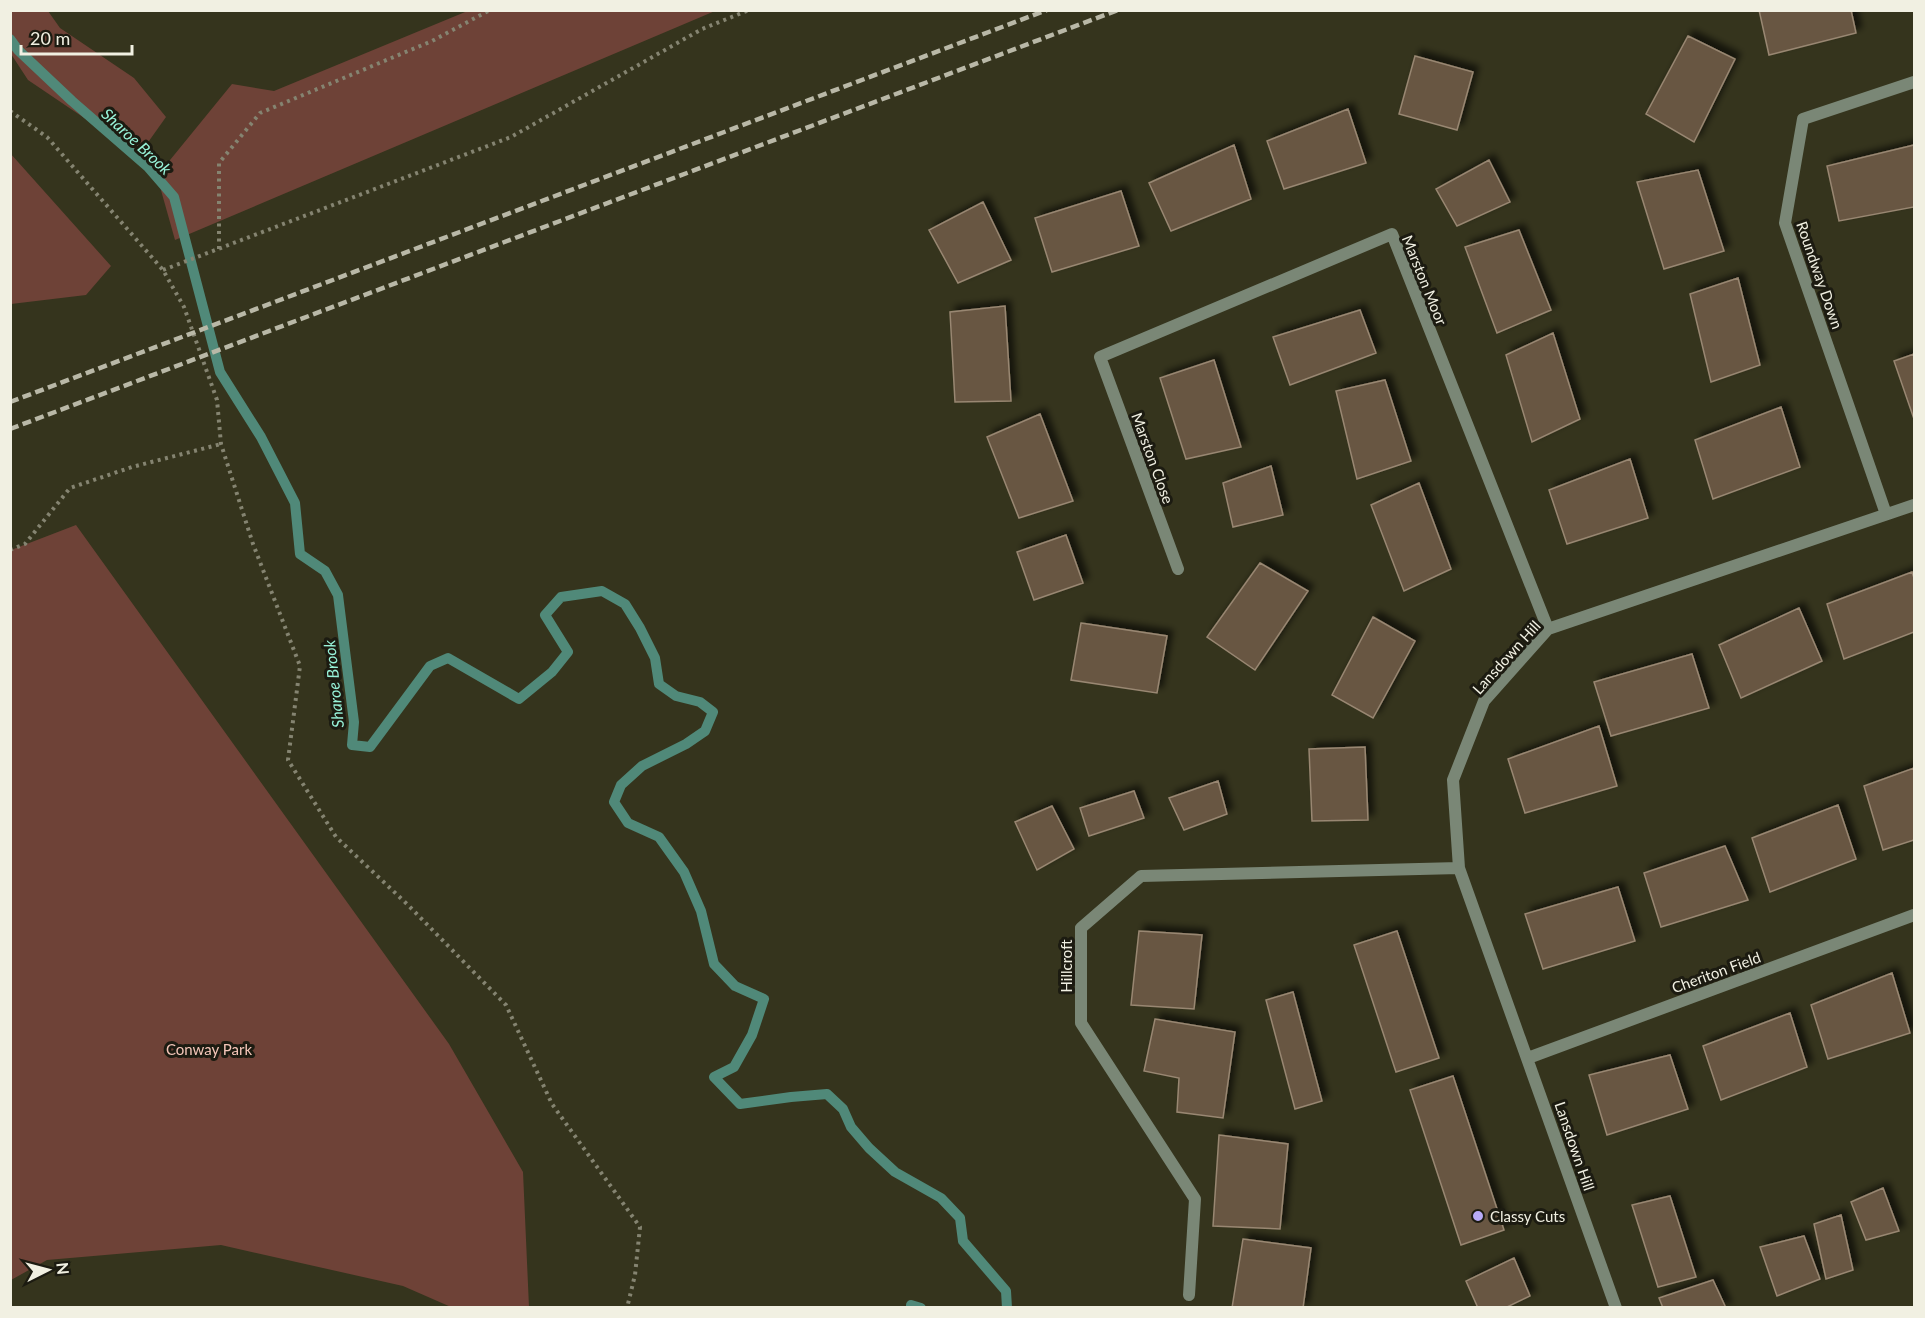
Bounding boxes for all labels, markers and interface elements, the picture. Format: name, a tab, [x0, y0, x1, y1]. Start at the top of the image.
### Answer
scale bar	[21, 18, 132, 56]
text: 20 m	[30, 27, 70, 49]
water label: Sharoe Brook	[98, 104, 176, 178]
street label: Roundway Down	[1793, 219, 1847, 331]
street label: Marston Moor	[1399, 232, 1451, 328]
street label: Marston Close	[1128, 410, 1178, 506]
street label: Lansdown Hill	[1468, 616, 1544, 698]
water label: Sharoe Brook	[319, 639, 347, 729]
street label: Hillcroft	[1057, 939, 1075, 992]
street label: Cheriton Field	[1669, 948, 1763, 996]
park label: Conway Park	[166, 1040, 252, 1058]
street label: Lansdown Hill	[1551, 1099, 1599, 1193]
place label: Classy Cuts	[1490, 1207, 1565, 1225]
marker: Classy Cuts	[1471, 1209, 1485, 1223]
north arrow	[18, 1240, 78, 1300]
text: N	[53, 1261, 74, 1276]

